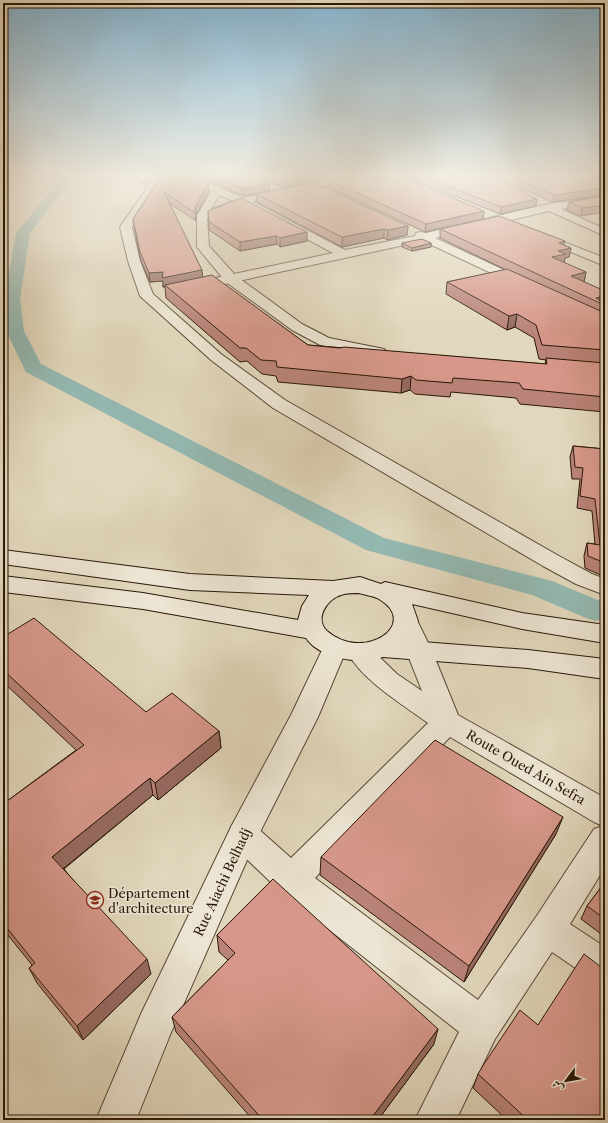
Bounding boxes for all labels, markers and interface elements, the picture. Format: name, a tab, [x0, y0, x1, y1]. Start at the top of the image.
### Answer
street label: Route Oued Ain Sefra	[464, 726, 589, 808]
street label: Rue Aiachi Belhadj	[190, 825, 254, 939]
place label: Département d'architecture	[108, 885, 194, 916]
school or university icon: Département d'architecture	[85, 890, 105, 910]
north arrow	[546, 1061, 586, 1101]
text: ش	[549, 1078, 566, 1095]

